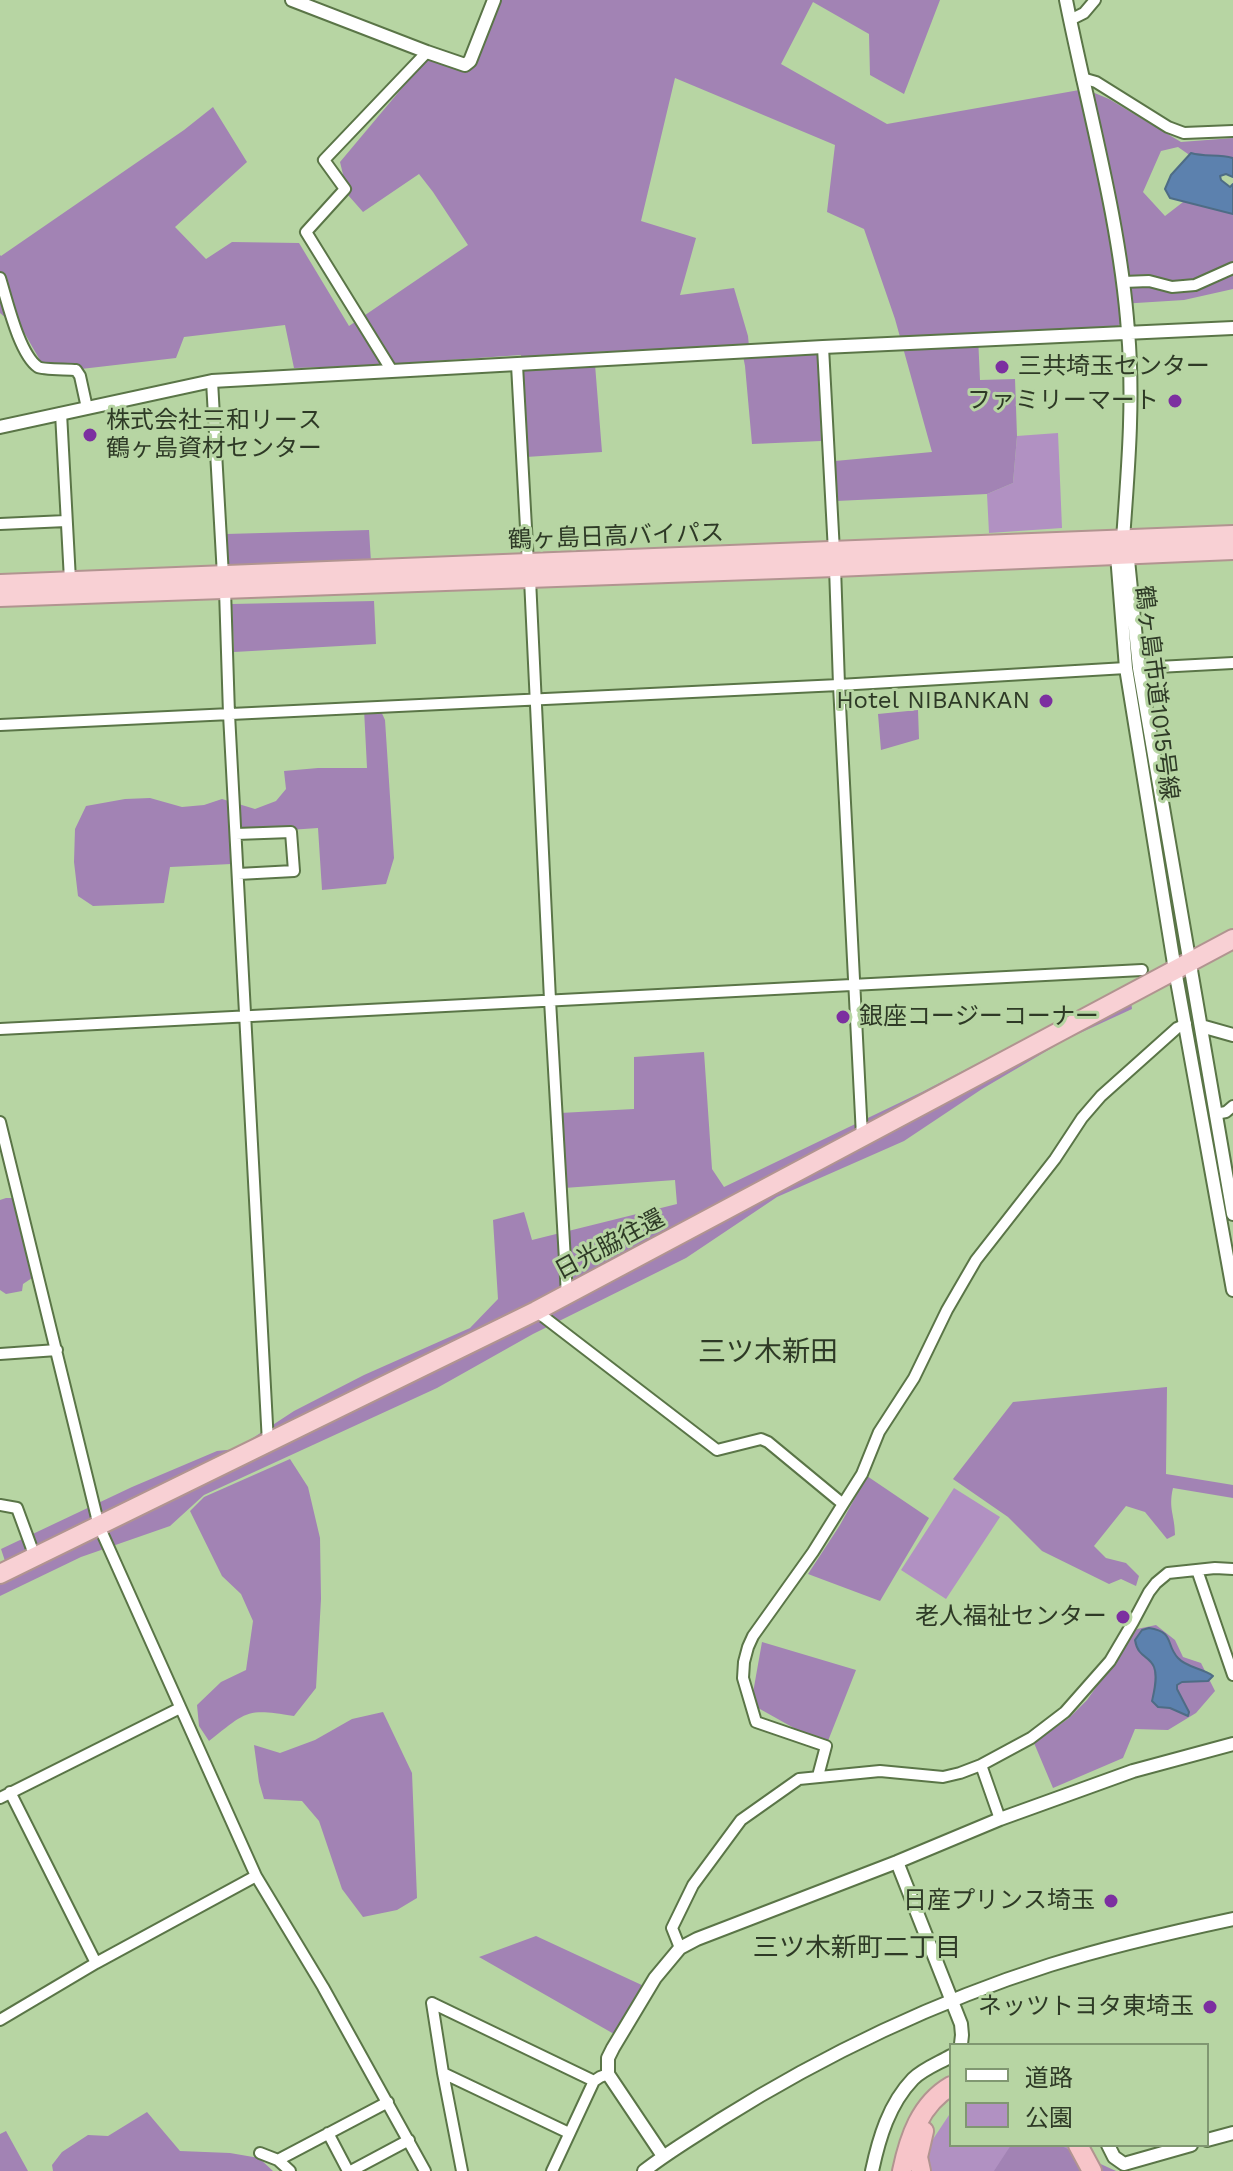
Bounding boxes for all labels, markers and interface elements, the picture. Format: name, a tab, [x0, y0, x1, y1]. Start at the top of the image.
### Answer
place label: 三共埼玉センター	[1018, 353, 1210, 381]
marker: 三共埼玉センター	[993, 358, 1011, 376]
place label: ファミリーマート	[967, 387, 1159, 415]
marker: ファミリーマート	[1166, 392, 1184, 410]
place label: 株式会社三和リース 鶴ヶ島資材センター	[106, 407, 322, 463]
marker: 株式会社三和リース 鶴ヶ島資材センター	[81, 426, 99, 444]
street label: 鶴ヶ島日高バイパス	[508, 519, 724, 555]
street label: 鶴ヶ島市道1015号線	[1129, 584, 1183, 802]
place label: Hotel NIBANKAN	[836, 687, 1030, 715]
marker: Hotel NIBANKAN	[1037, 692, 1055, 710]
place label: 銀座コージーコーナー	[859, 1003, 1099, 1031]
marker: 銀座コージーコーナー	[834, 1008, 852, 1026]
street label: 日光脇往還	[550, 1204, 670, 1286]
district label: 三ツ木新田	[698, 1336, 838, 1370]
place label: 老人福祉センター	[915, 1603, 1107, 1631]
marker: 老人福祉センター	[1114, 1608, 1132, 1626]
place label: 日産プリンス埼玉	[903, 1887, 1095, 1915]
marker: 日産プリンス埼玉	[1102, 1892, 1120, 1910]
district label: 三ツ木新町二丁目	[753, 1932, 961, 1964]
place label: ネッツトヨタ東埼玉	[978, 1993, 1194, 2021]
marker: ネッツトヨタ東埼玉	[1201, 1998, 1219, 2016]
legend	[949, 2043, 1209, 2147]
text: 道路	[1025, 2064, 1073, 2092]
text: 公園	[1025, 2104, 1073, 2132]

